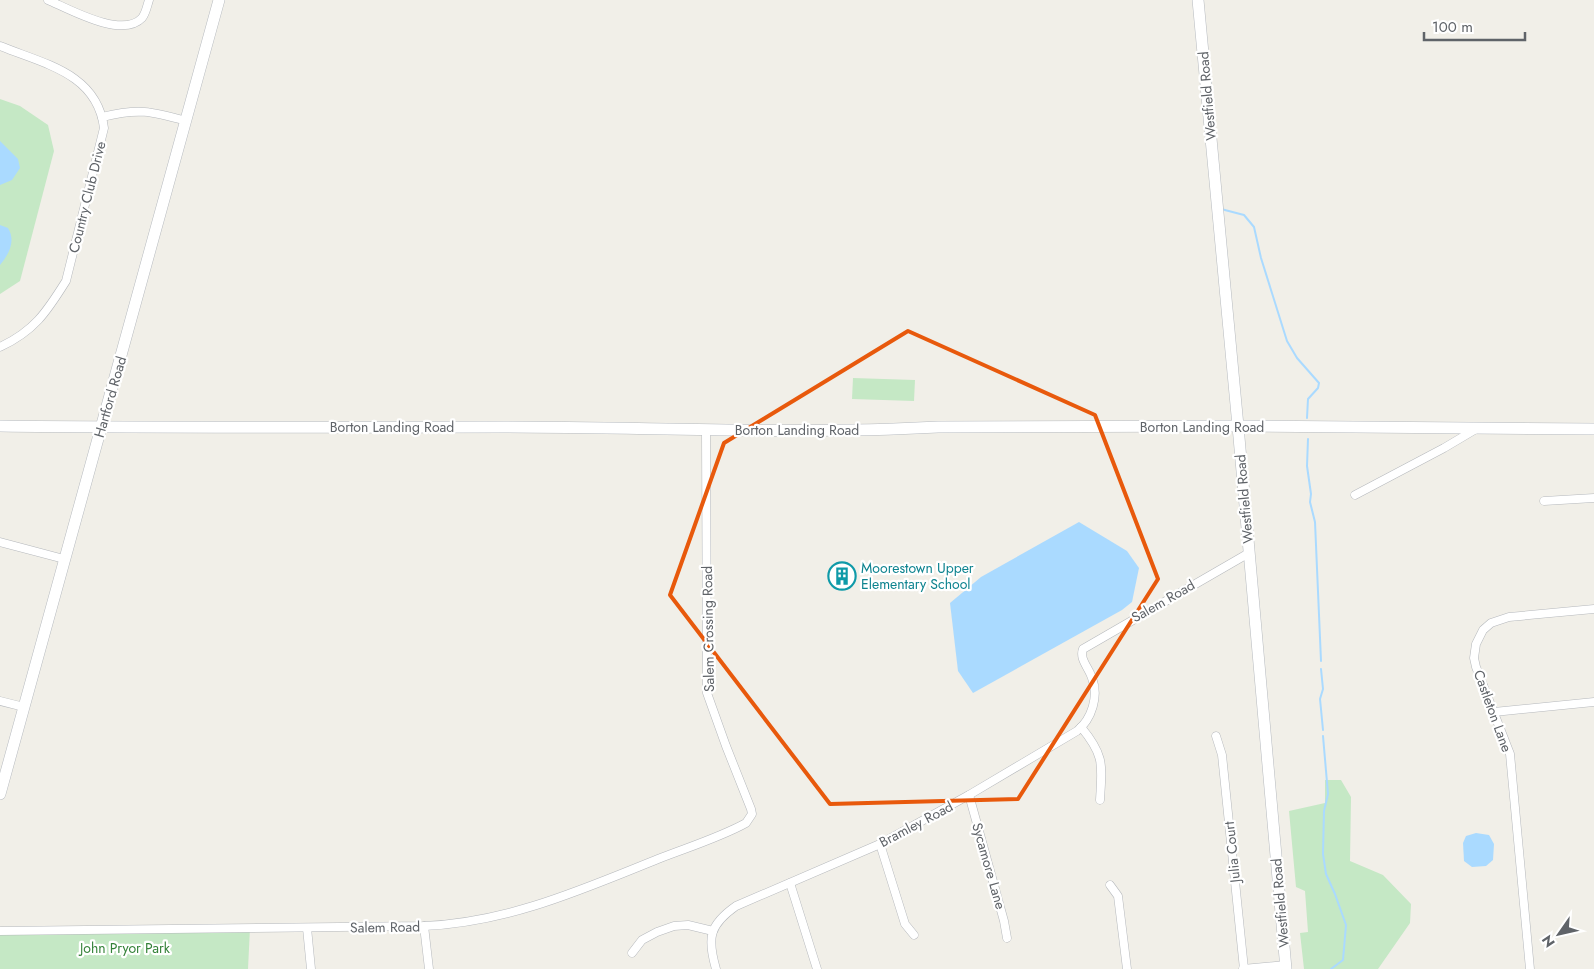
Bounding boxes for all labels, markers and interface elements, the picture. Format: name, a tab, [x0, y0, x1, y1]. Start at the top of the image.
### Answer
scale bar	[1424, 10, 1525, 42]
text: 100 m	[1432, 16, 1473, 38]
street label: Westfield Road	[1193, 51, 1221, 141]
street label: Country Club Drive	[63, 139, 111, 255]
street label: Hartford Road	[89, 354, 131, 440]
street label: Borton Landing Road	[330, 417, 454, 437]
street label: Borton Landing Road	[1140, 417, 1264, 437]
street label: Borton Landing Road	[735, 420, 859, 440]
street label: Westfield Road	[1230, 454, 1258, 544]
place label: Moorestown Upper Elementary School	[861, 558, 974, 594]
building icon: Moorestown Upper Elementary School	[827, 561, 857, 591]
street label: Salem Crossing Road	[697, 566, 719, 692]
street label: Salem Road	[1128, 575, 1198, 627]
street label: Castleton Lane	[1469, 667, 1517, 755]
street label: Bramley Road	[876, 796, 956, 852]
street label: Sycamore Lane	[967, 820, 1011, 912]
street label: Julia Court	[1219, 820, 1245, 885]
street label: Westfield Road	[1266, 858, 1294, 948]
north arrow	[1534, 909, 1584, 959]
street label: Salem Road	[350, 916, 420, 938]
text: N	[1537, 931, 1560, 951]
park label: John Pryor Park	[78, 938, 171, 958]

